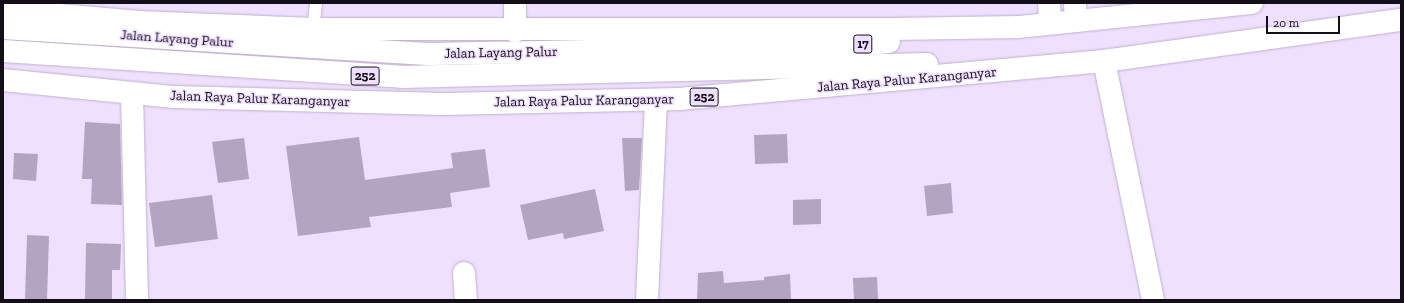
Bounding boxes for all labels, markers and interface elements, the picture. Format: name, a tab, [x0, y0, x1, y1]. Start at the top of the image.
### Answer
scale bar	[1268, 8, 1342, 34]
text: 20 m	[1273, 16, 1299, 30]
street label: Jalan Layang Palur	[120, 27, 234, 51]
road number: 17	[853, 33, 873, 55]
street label: Jalan Layang Palur	[444, 44, 558, 62]
street label: Jalan Raya Palur Karanganyar	[816, 64, 998, 96]
road number: 252	[350, 65, 380, 87]
road number: 252	[689, 86, 719, 108]
street label: Jalan Raya Palur Karanganyar	[170, 87, 350, 111]
street label: Jalan Raya Palur Karanganyar	[494, 91, 674, 111]

